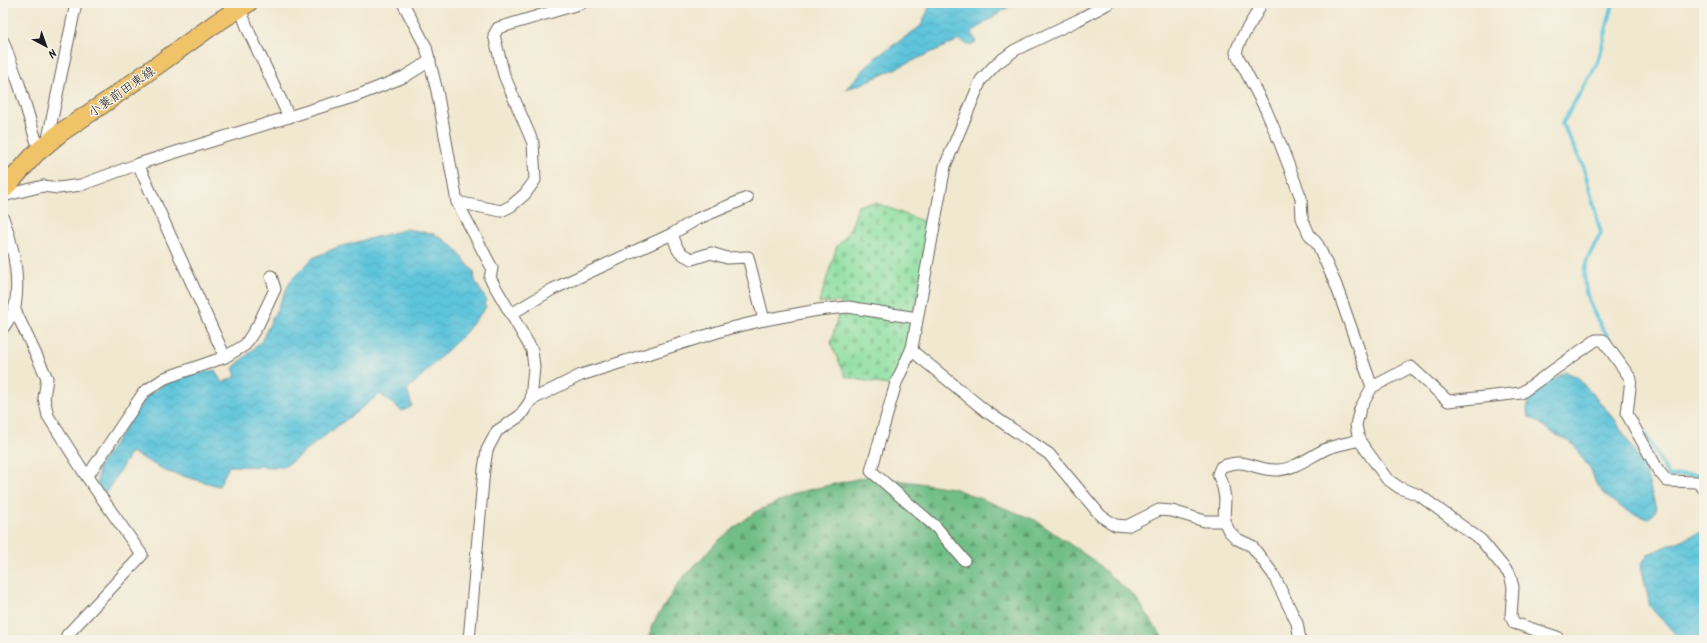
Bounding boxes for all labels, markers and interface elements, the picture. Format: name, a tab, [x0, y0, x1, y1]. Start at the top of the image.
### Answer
north arrow	[26, 26, 66, 66]
text: N	[43, 44, 60, 62]
street label: 小蓑前田東線	[84, 61, 161, 123]

